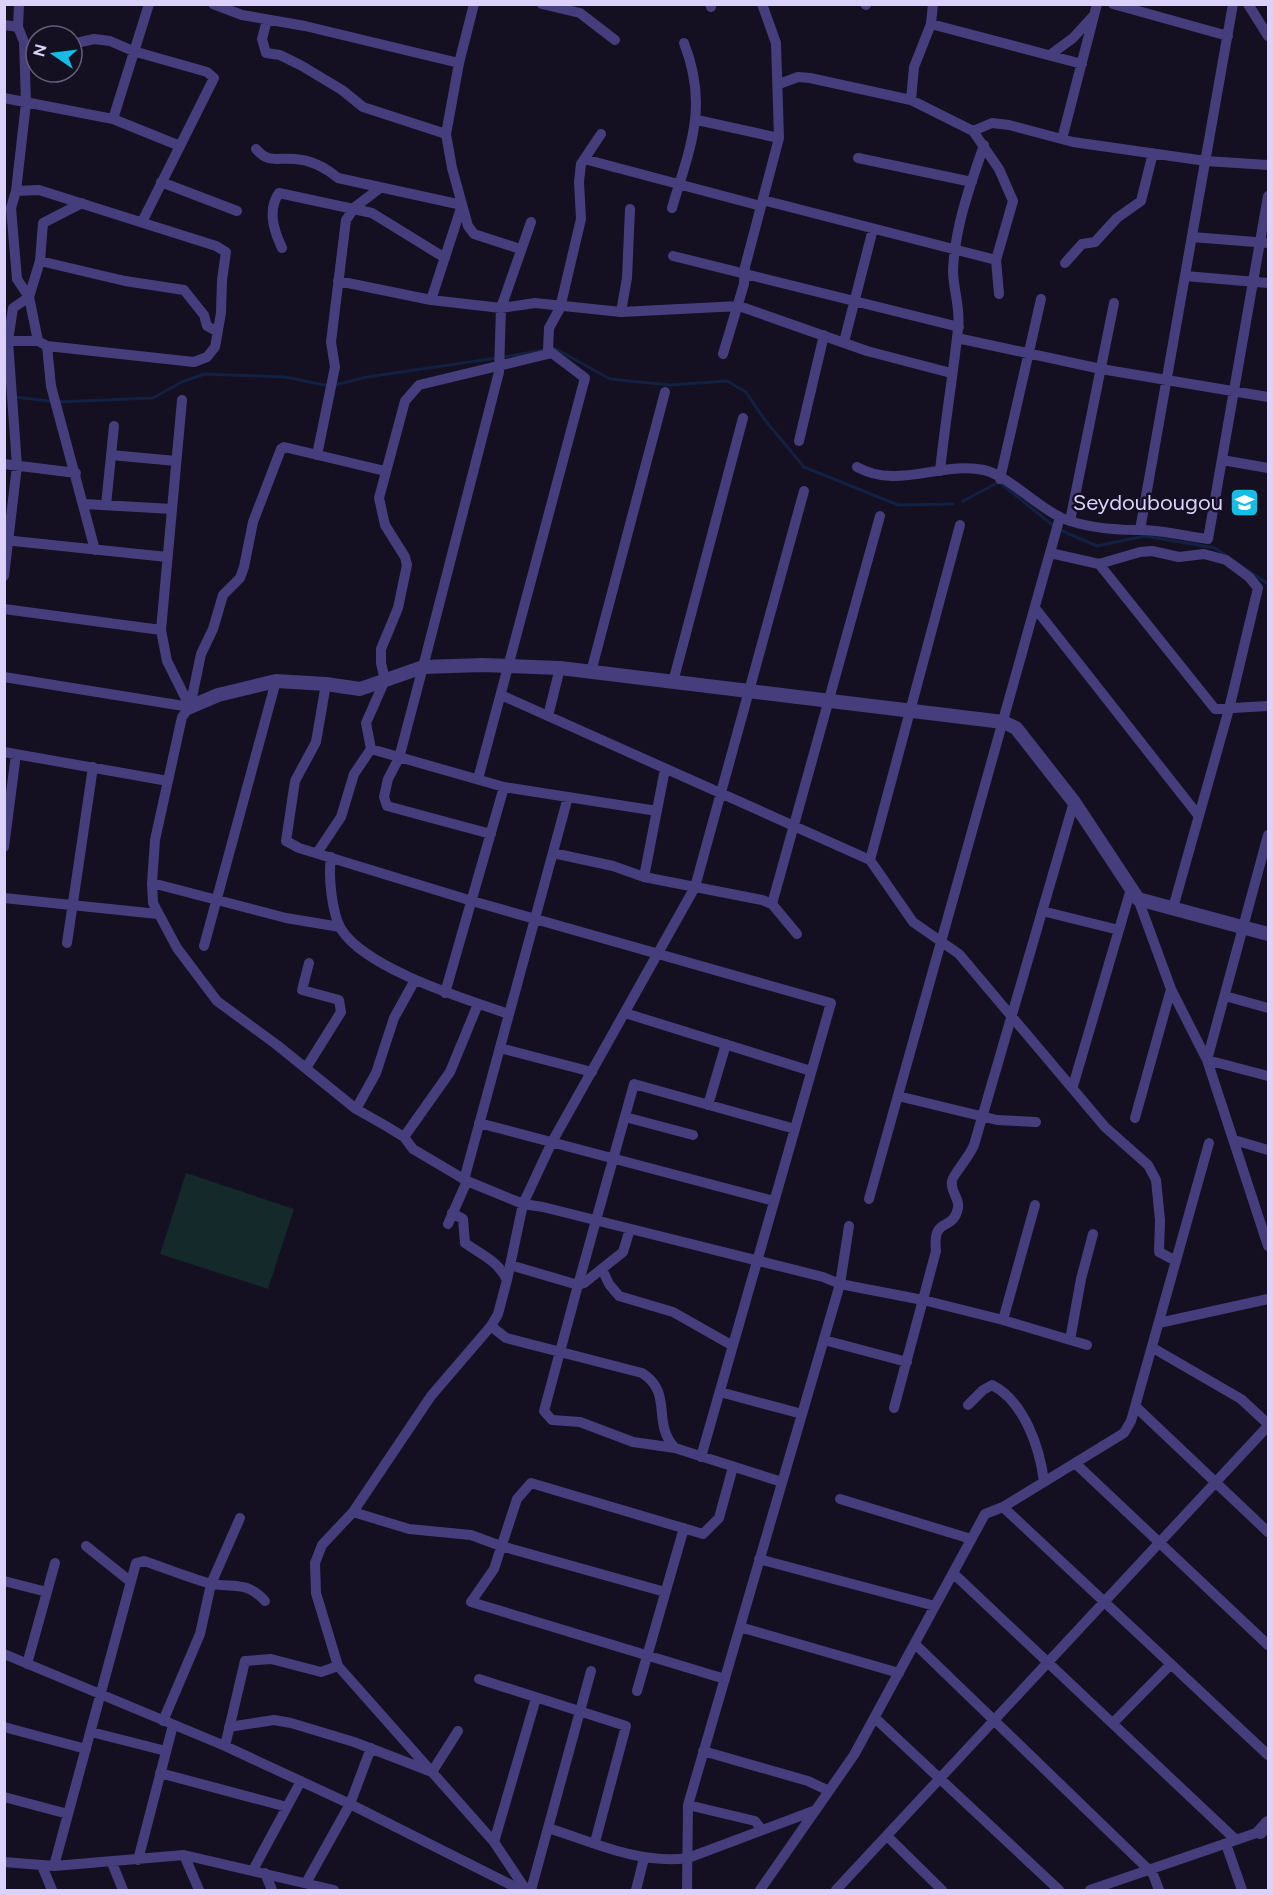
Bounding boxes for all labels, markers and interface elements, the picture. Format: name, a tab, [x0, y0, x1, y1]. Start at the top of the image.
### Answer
north arrow	[24, 24, 84, 84]
text: N	[29, 42, 51, 59]
school or university icon: Seydoubougou	[1228, 486, 1260, 518]
place label: Seydoubougou	[1073, 489, 1223, 516]

